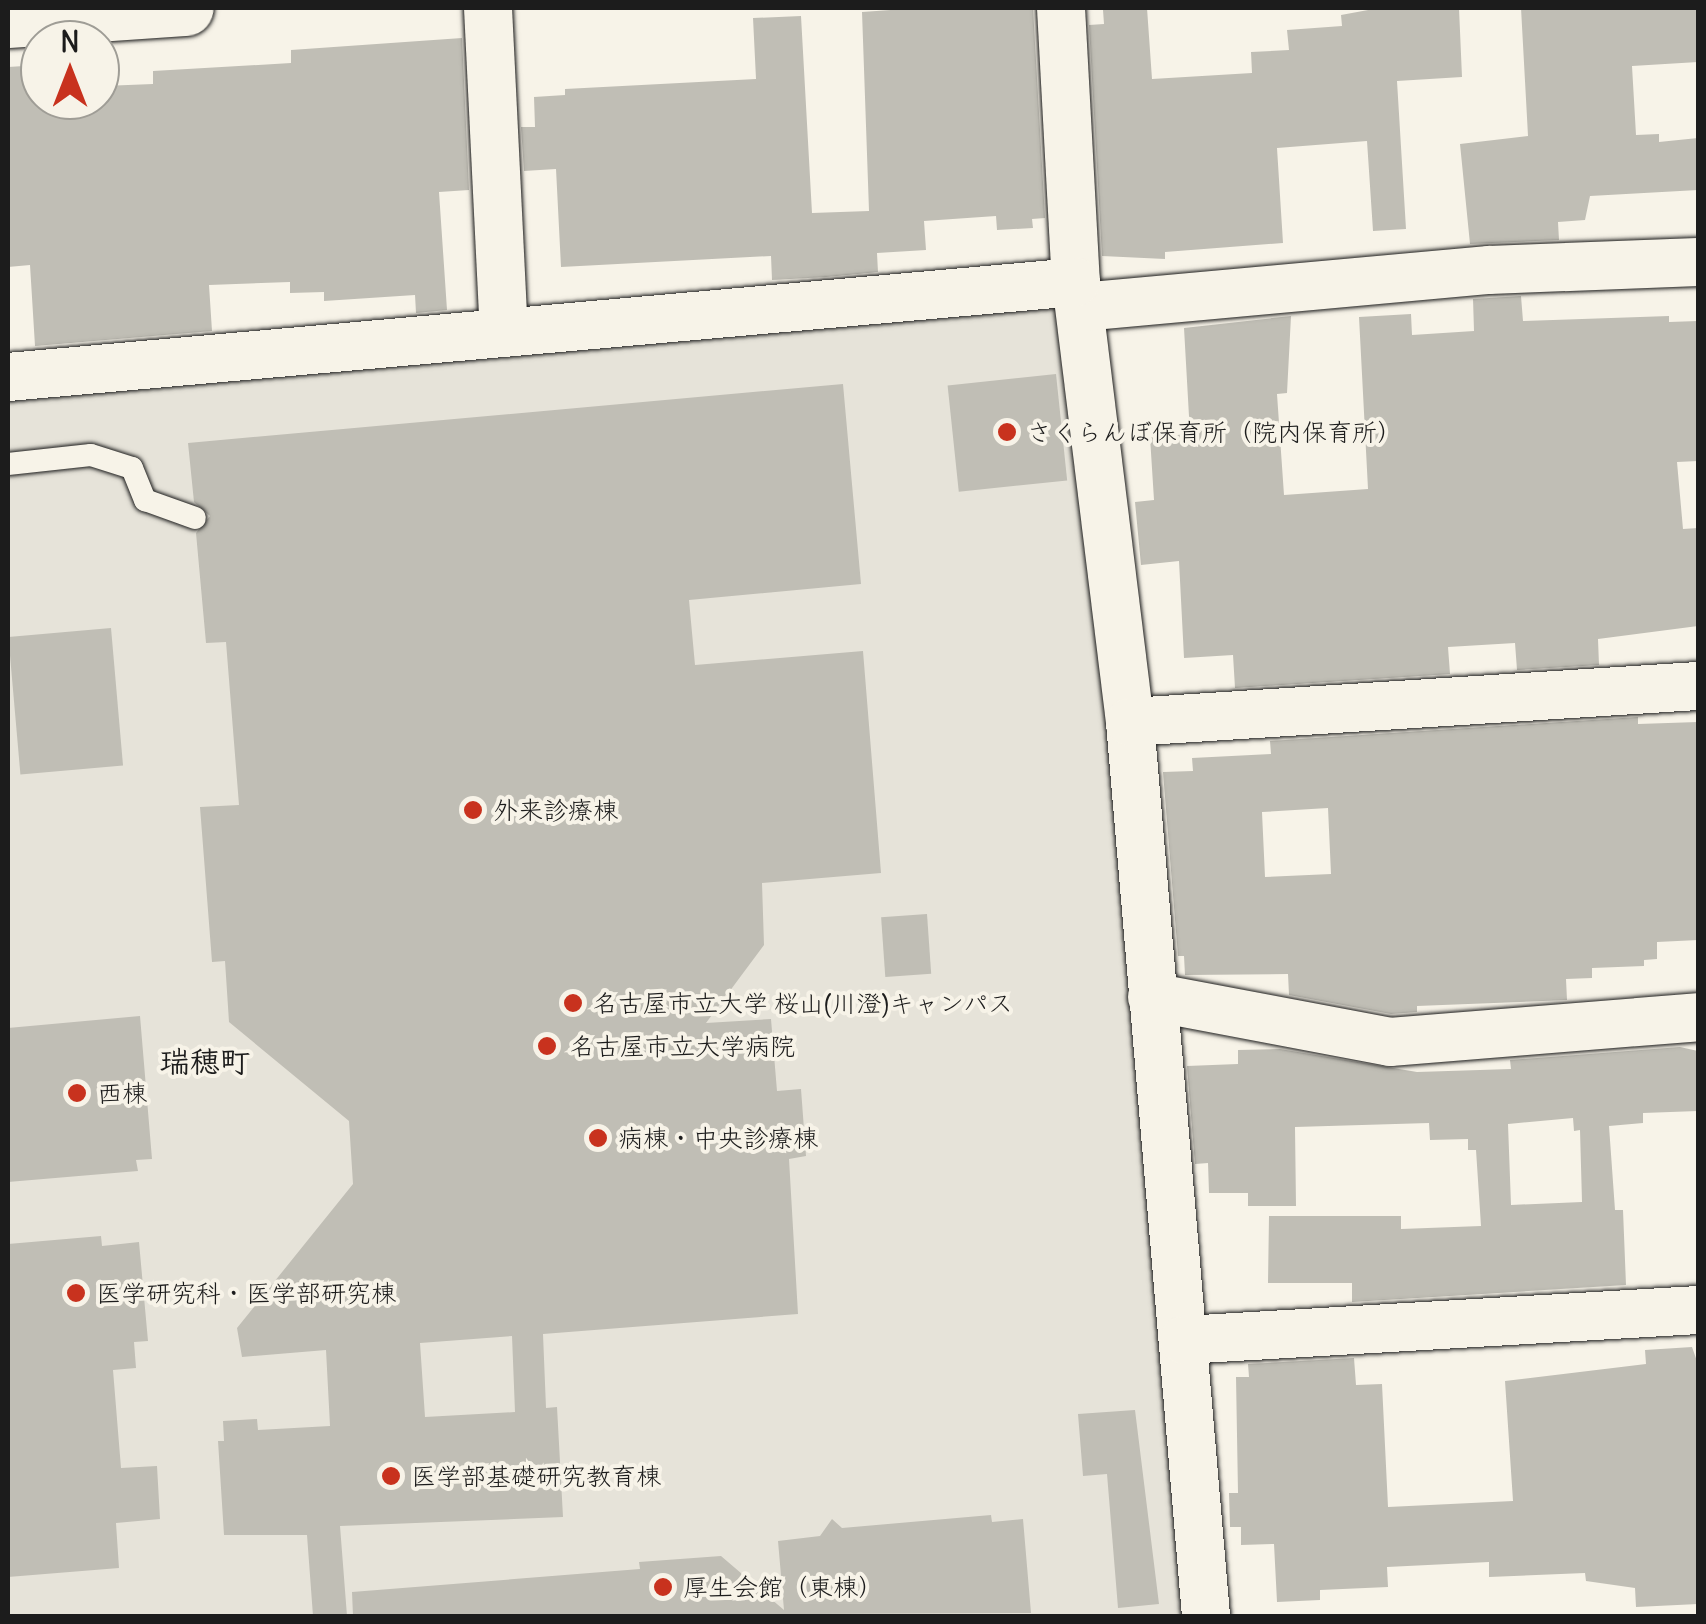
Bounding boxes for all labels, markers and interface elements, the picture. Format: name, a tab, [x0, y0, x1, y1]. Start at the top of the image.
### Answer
north arrow	[20, 20, 120, 120]
text: N	[60, 24, 80, 60]
place label: さくらんぼ保育所（院内保育所）	[1027, 417, 1402, 447]
marker: さくらんぼ保育所（院内保育所）	[996, 421, 1018, 443]
place label: 外来診療棟	[493, 795, 618, 825]
marker: 外来診療棟	[462, 799, 484, 821]
place label: 名古屋市立大学 桜山(川澄)キャンパス	[593, 988, 1014, 1018]
marker: 名古屋市立大学 桜山(川澄)キャンパス	[562, 992, 584, 1014]
place label: 名古屋市立大学病院	[570, 1031, 795, 1061]
marker: 名古屋市立大学病院	[534, 1033, 560, 1059]
district label: 瑞穂町	[160, 1043, 250, 1079]
place label: 西棟	[97, 1078, 147, 1108]
marker: 西棟	[66, 1082, 88, 1104]
place label: 病棟・中央診療棟	[618, 1123, 818, 1153]
marker: 病棟・中央診療棟	[587, 1127, 609, 1149]
place label: 医学研究科・医学部研究棟	[96, 1278, 396, 1308]
marker: 医学研究科・医学部研究棟	[65, 1282, 87, 1304]
place label: 医学部基礎研究教育棟	[411, 1461, 661, 1491]
marker: 医学部基礎研究教育棟	[380, 1465, 402, 1487]
place label: 厚生会館（東棟）	[683, 1572, 883, 1602]
marker: 厚生会館（東棟）	[652, 1576, 674, 1598]

